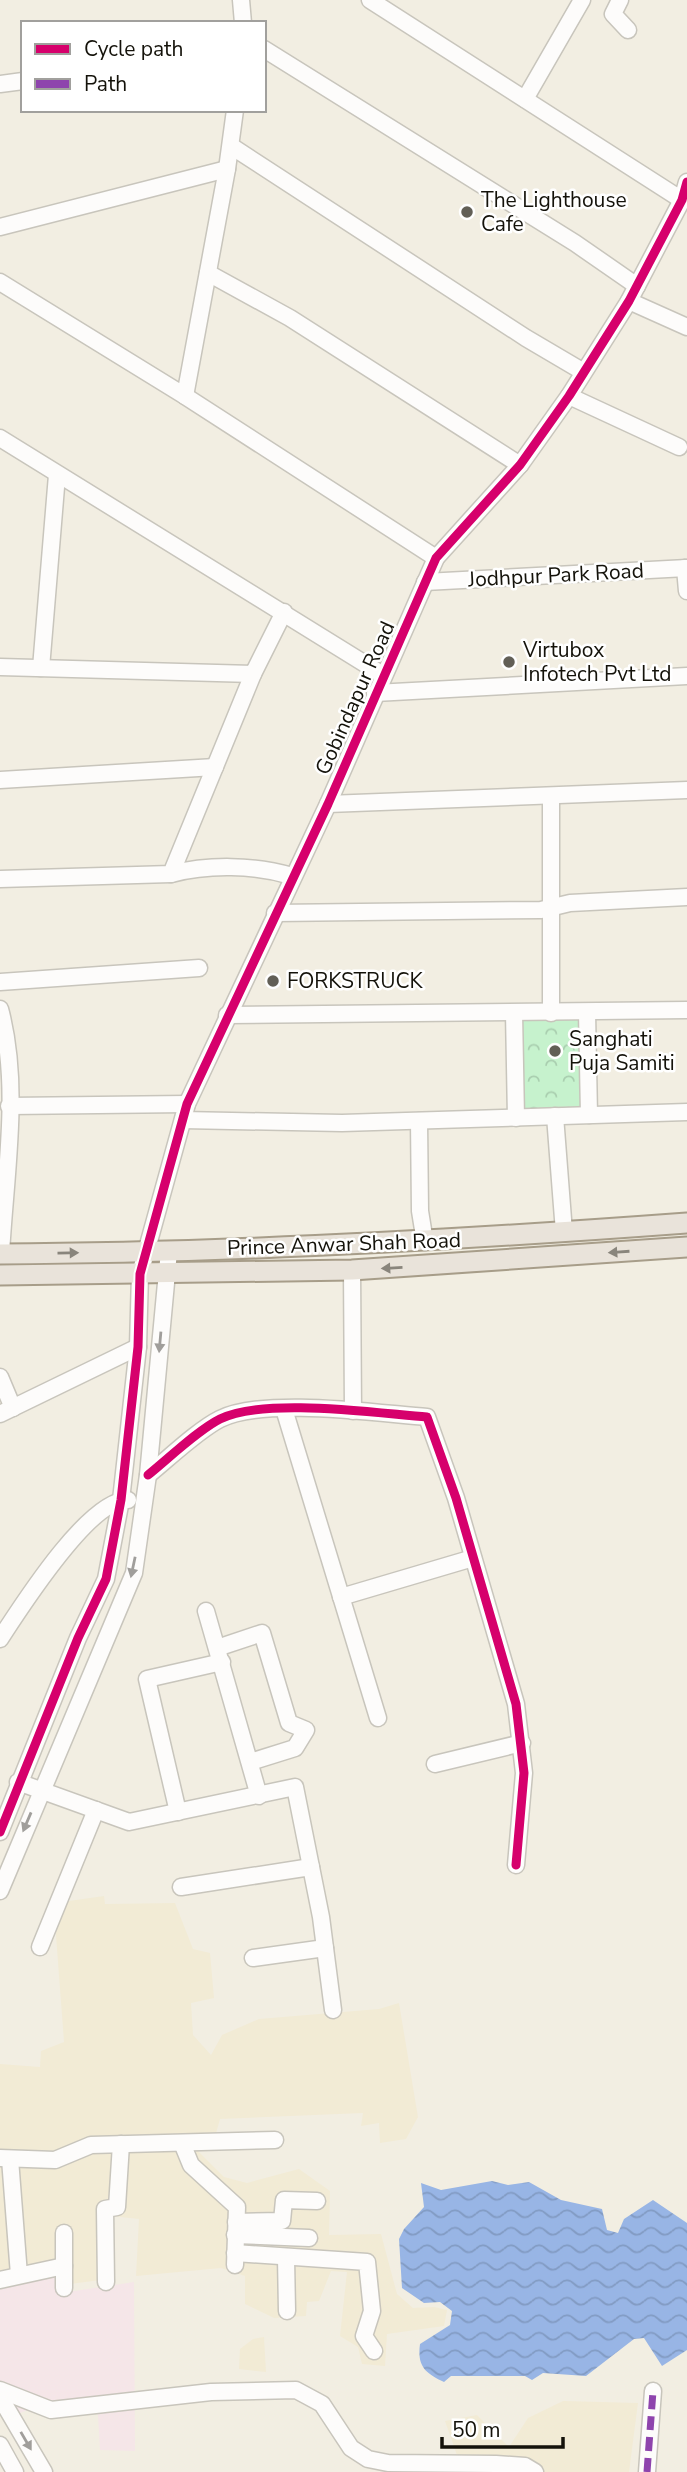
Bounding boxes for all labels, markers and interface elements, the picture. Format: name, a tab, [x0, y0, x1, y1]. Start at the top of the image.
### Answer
legend	[21, 21, 266, 112]
text: Cycle path	[84, 35, 183, 63]
text: Path	[84, 70, 127, 98]
place label: The Lighthouse Cafe	[481, 186, 627, 238]
marker: The Lighthouse Cafe	[459, 204, 475, 220]
street label: Jodhpur Park Road	[466, 556, 645, 594]
street label: Gobindapur Road	[309, 617, 401, 779]
place label: Virtubox Infotech Pvt Ltd	[522, 636, 671, 688]
marker: Virtubox Infotech Pvt Ltd	[501, 654, 517, 670]
place label: FORKSTRUCK	[287, 967, 424, 995]
marker: FORKSTRUCK	[265, 973, 281, 989]
place label: Sanghati Puja Samiti	[569, 1025, 675, 1077]
marker: Sanghati Puja Samiti	[547, 1043, 563, 1059]
street label: Prince Anwar Shah Road	[226, 1226, 462, 1262]
one-way arrow	[57, 1247, 79, 1259]
one-way arrow	[608, 1247, 630, 1258]
one-way arrow	[381, 1263, 403, 1274]
one-way arrow	[154, 1331, 165, 1353]
one-way arrow	[128, 1556, 139, 1578]
one-way arrow	[22, 1812, 33, 1833]
scale bar	[442, 2406, 563, 2450]
text: 50 m	[452, 2416, 501, 2444]
one-way arrow	[19, 2431, 32, 2450]

